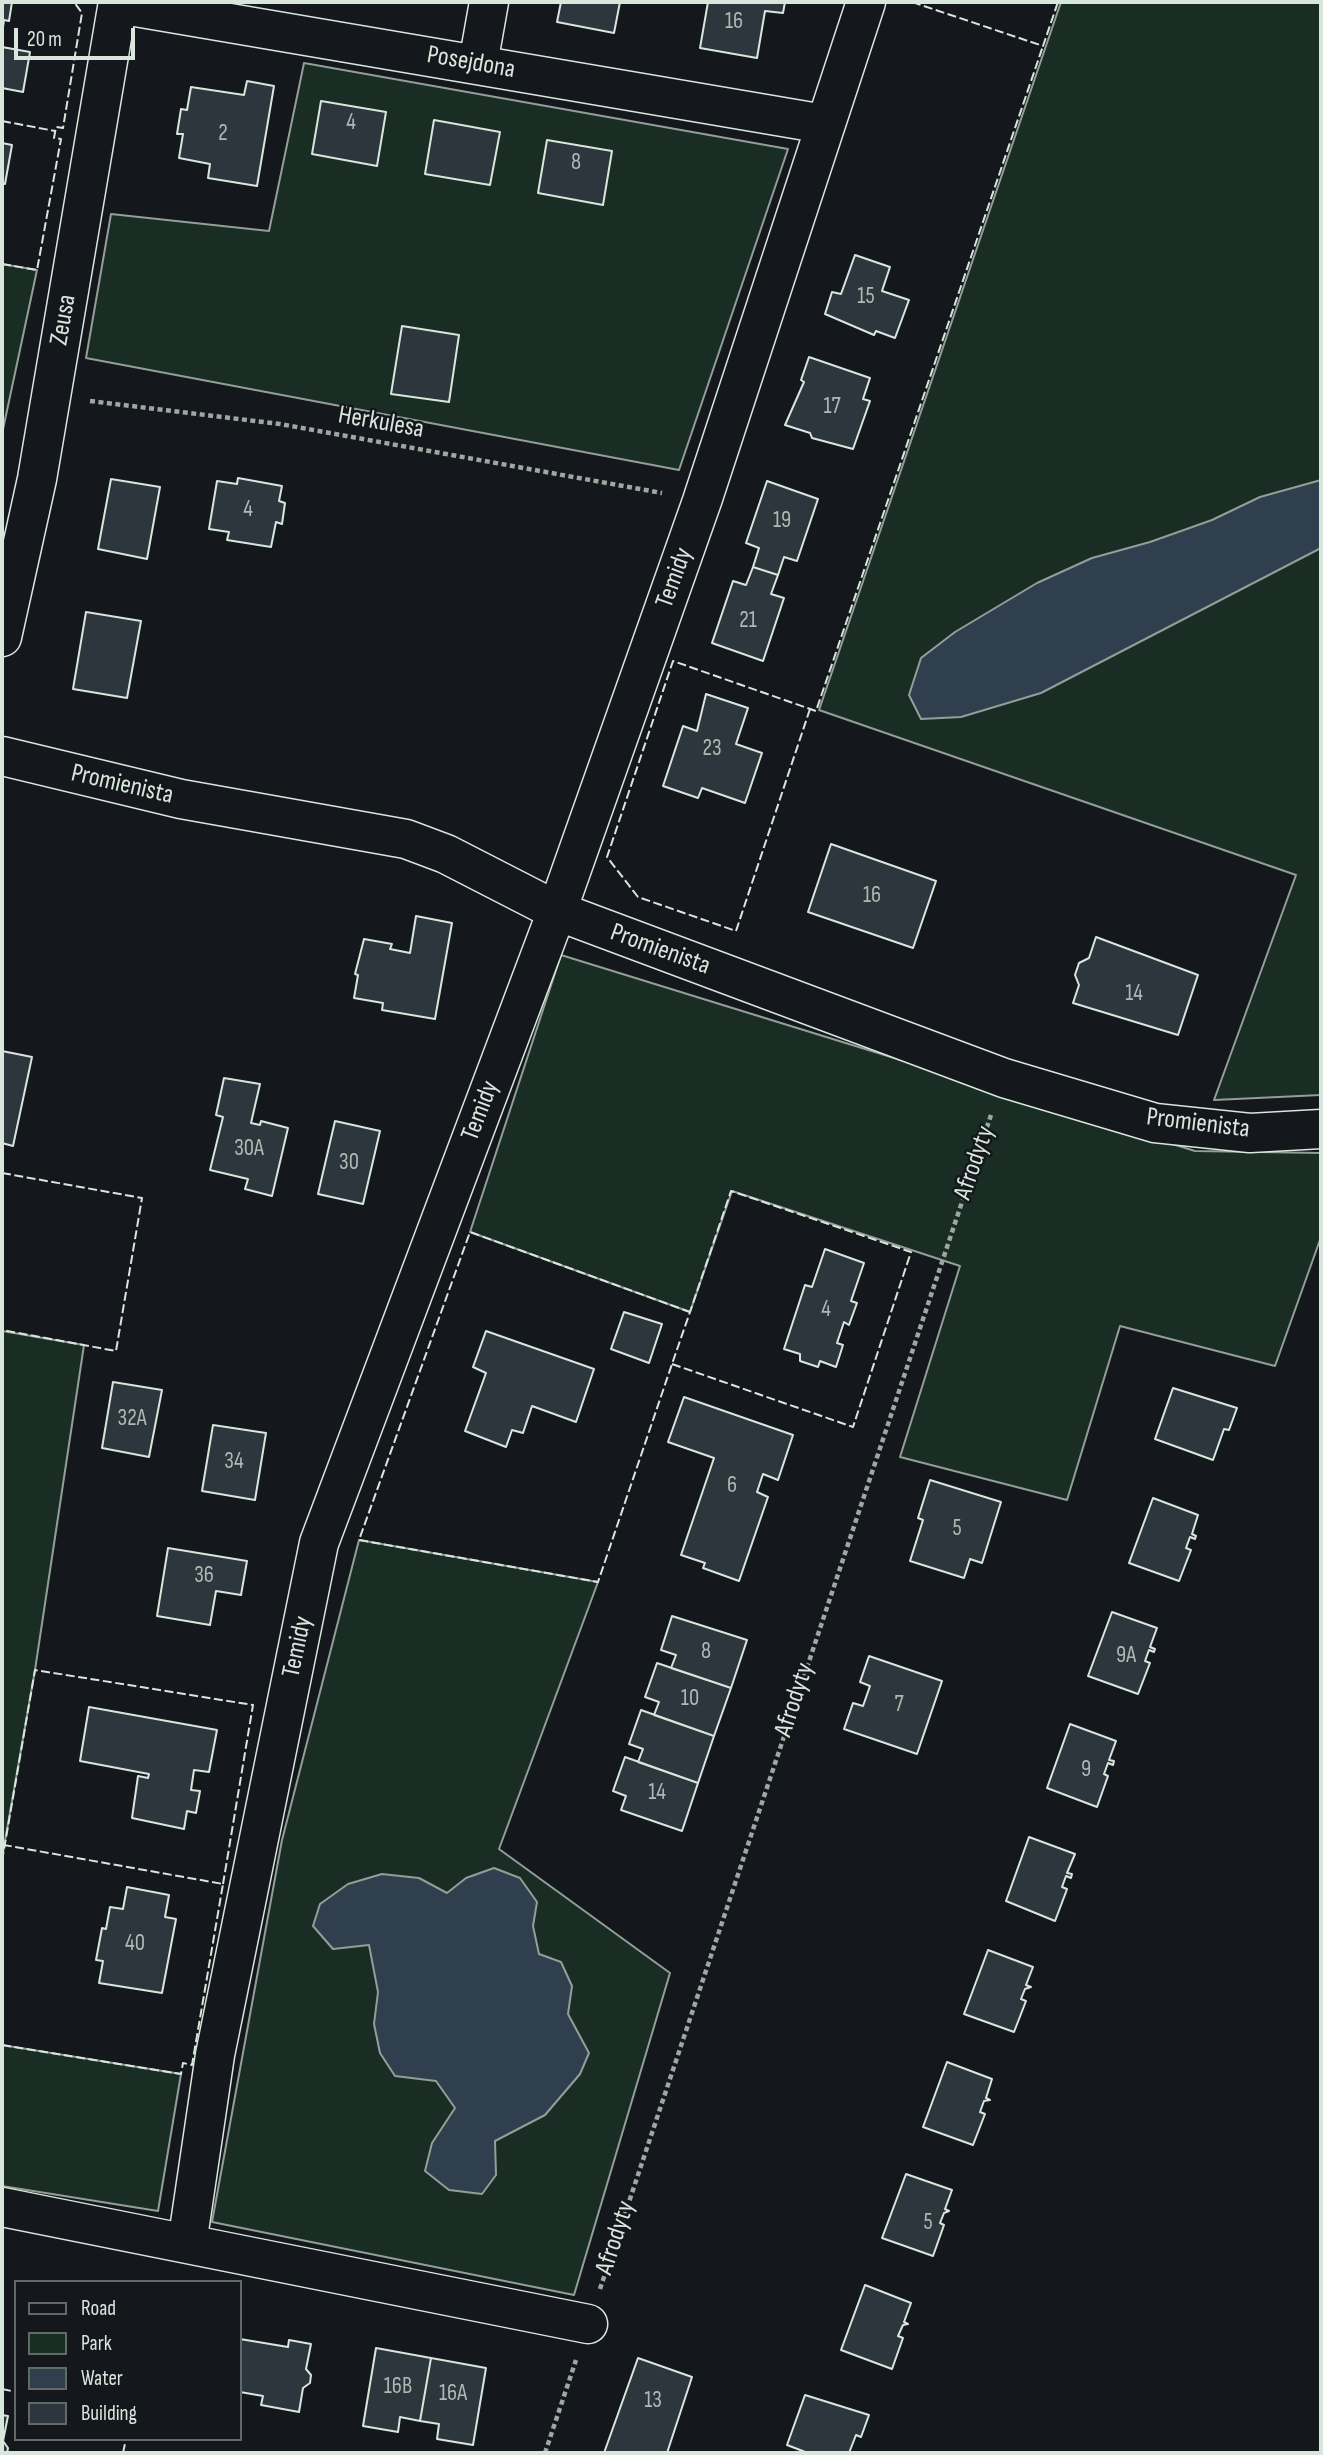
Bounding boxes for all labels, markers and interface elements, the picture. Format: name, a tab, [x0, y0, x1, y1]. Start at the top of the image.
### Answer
house number: 16	[725, 8, 743, 36]
scale bar	[18, 14, 138, 58]
text: 20 m	[27, 27, 62, 52]
street label: Posejdona	[424, 40, 518, 86]
house number: 4	[346, 109, 356, 137]
house number: 2	[218, 120, 228, 148]
house number: 8	[571, 149, 581, 177]
house number: 15	[857, 283, 875, 311]
street label: Zeusa	[44, 292, 84, 348]
house number: 17	[823, 393, 841, 421]
street label: Herkulesa	[336, 400, 426, 446]
house number: 4	[243, 496, 253, 524]
house number: 19	[773, 507, 791, 535]
street label: Temidy	[650, 544, 700, 612]
house number: 21	[739, 607, 757, 635]
house number: 23	[702, 735, 722, 763]
street label: Promienista	[68, 758, 176, 812]
house number: 16	[863, 882, 881, 910]
street label: Promienista	[606, 918, 714, 982]
house number: 14	[1125, 980, 1143, 1008]
street label: Temidy	[455, 1077, 507, 1145]
street label: Promienista	[1145, 1102, 1251, 1146]
street label: Afrodyty	[948, 1122, 1002, 1204]
house number: 30A	[234, 1135, 264, 1163]
house number: 30	[339, 1149, 359, 1177]
house number: 4	[821, 1296, 831, 1324]
house number: 32A	[118, 1405, 146, 1433]
house number: 34	[224, 1448, 244, 1476]
house number: 6	[727, 1472, 737, 1500]
house number: 5	[952, 1515, 962, 1543]
house number: 36	[194, 1562, 214, 1590]
street label: Temidy	[276, 1614, 320, 1680]
house number: 8	[701, 1638, 711, 1666]
house number: 9A	[1116, 1642, 1136, 1670]
street label: Afrodyty	[768, 1659, 822, 1741]
house number: 10	[681, 1685, 699, 1713]
house number: 7	[894, 1691, 904, 1719]
house number: 9	[1081, 1756, 1091, 1784]
house number: 14	[648, 1779, 666, 1807]
house number: 40	[125, 1930, 145, 1958]
street label: Afrodyty	[589, 2197, 643, 2279]
house number: 5	[923, 2209, 933, 2237]
legend	[14, 2280, 242, 2441]
text: Road	[81, 2296, 116, 2321]
text: Park	[81, 2331, 112, 2356]
text: Water	[81, 2366, 123, 2391]
house number: 16B	[384, 2373, 412, 2401]
house number: 16A	[439, 2380, 467, 2408]
house number: 13	[644, 2387, 662, 2415]
text: Building	[81, 2401, 137, 2426]

